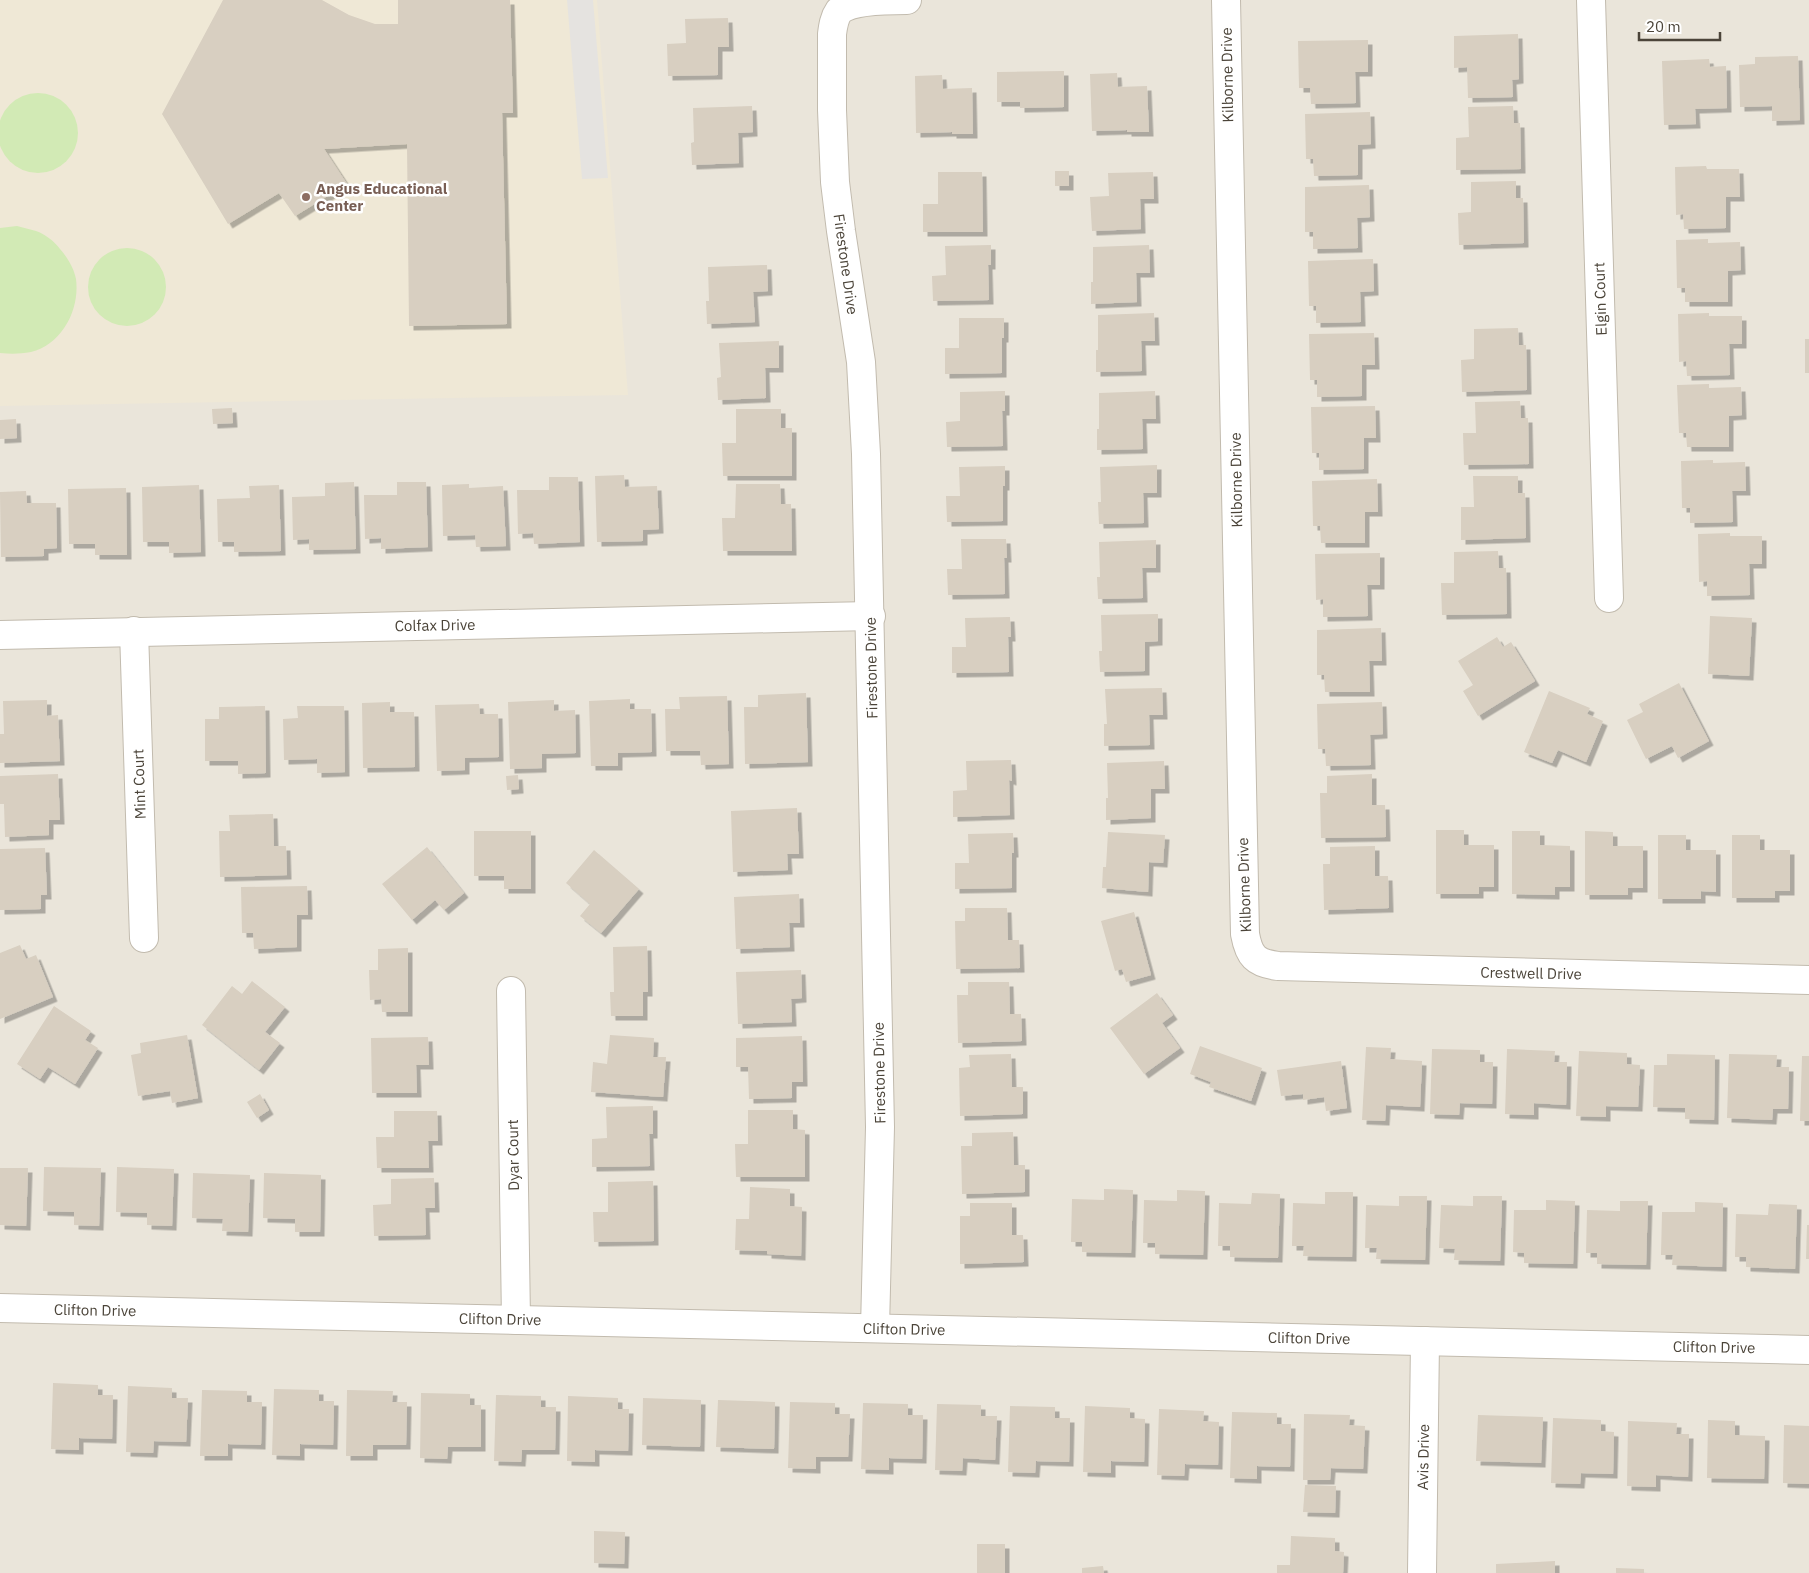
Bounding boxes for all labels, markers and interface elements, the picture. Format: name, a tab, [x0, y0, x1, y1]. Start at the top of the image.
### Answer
scale bar	[1639, 10, 1720, 42]
text: 20 m	[1646, 17, 1681, 36]
street label: Kilborne Drive	[1217, 27, 1237, 123]
place label: Angus Educational Center	[316, 179, 448, 215]
marker: Angus Educational Center	[300, 191, 312, 203]
street label: Firestone Drive	[830, 212, 862, 316]
street label: Elgin Court	[1589, 262, 1611, 336]
street label: Kilborne Drive	[1226, 432, 1246, 528]
street label: Colfax Drive	[395, 615, 475, 635]
street label: Firestone Drive	[861, 617, 881, 719]
street label: Mint Court	[128, 749, 150, 819]
street label: Kilborne Drive	[1233, 837, 1255, 933]
street label: Crestwell Drive	[1480, 963, 1582, 983]
street label: Firestone Drive	[869, 1022, 889, 1124]
street label: Dyar Court	[503, 1119, 523, 1191]
street label: Clifton Drive	[54, 1300, 136, 1320]
street label: Clifton Drive	[459, 1309, 541, 1329]
street label: Clifton Drive	[863, 1319, 945, 1339]
street label: Clifton Drive	[1268, 1328, 1350, 1348]
street label: Clifton Drive	[1673, 1337, 1755, 1357]
street label: Avis Drive	[1413, 1424, 1433, 1490]

